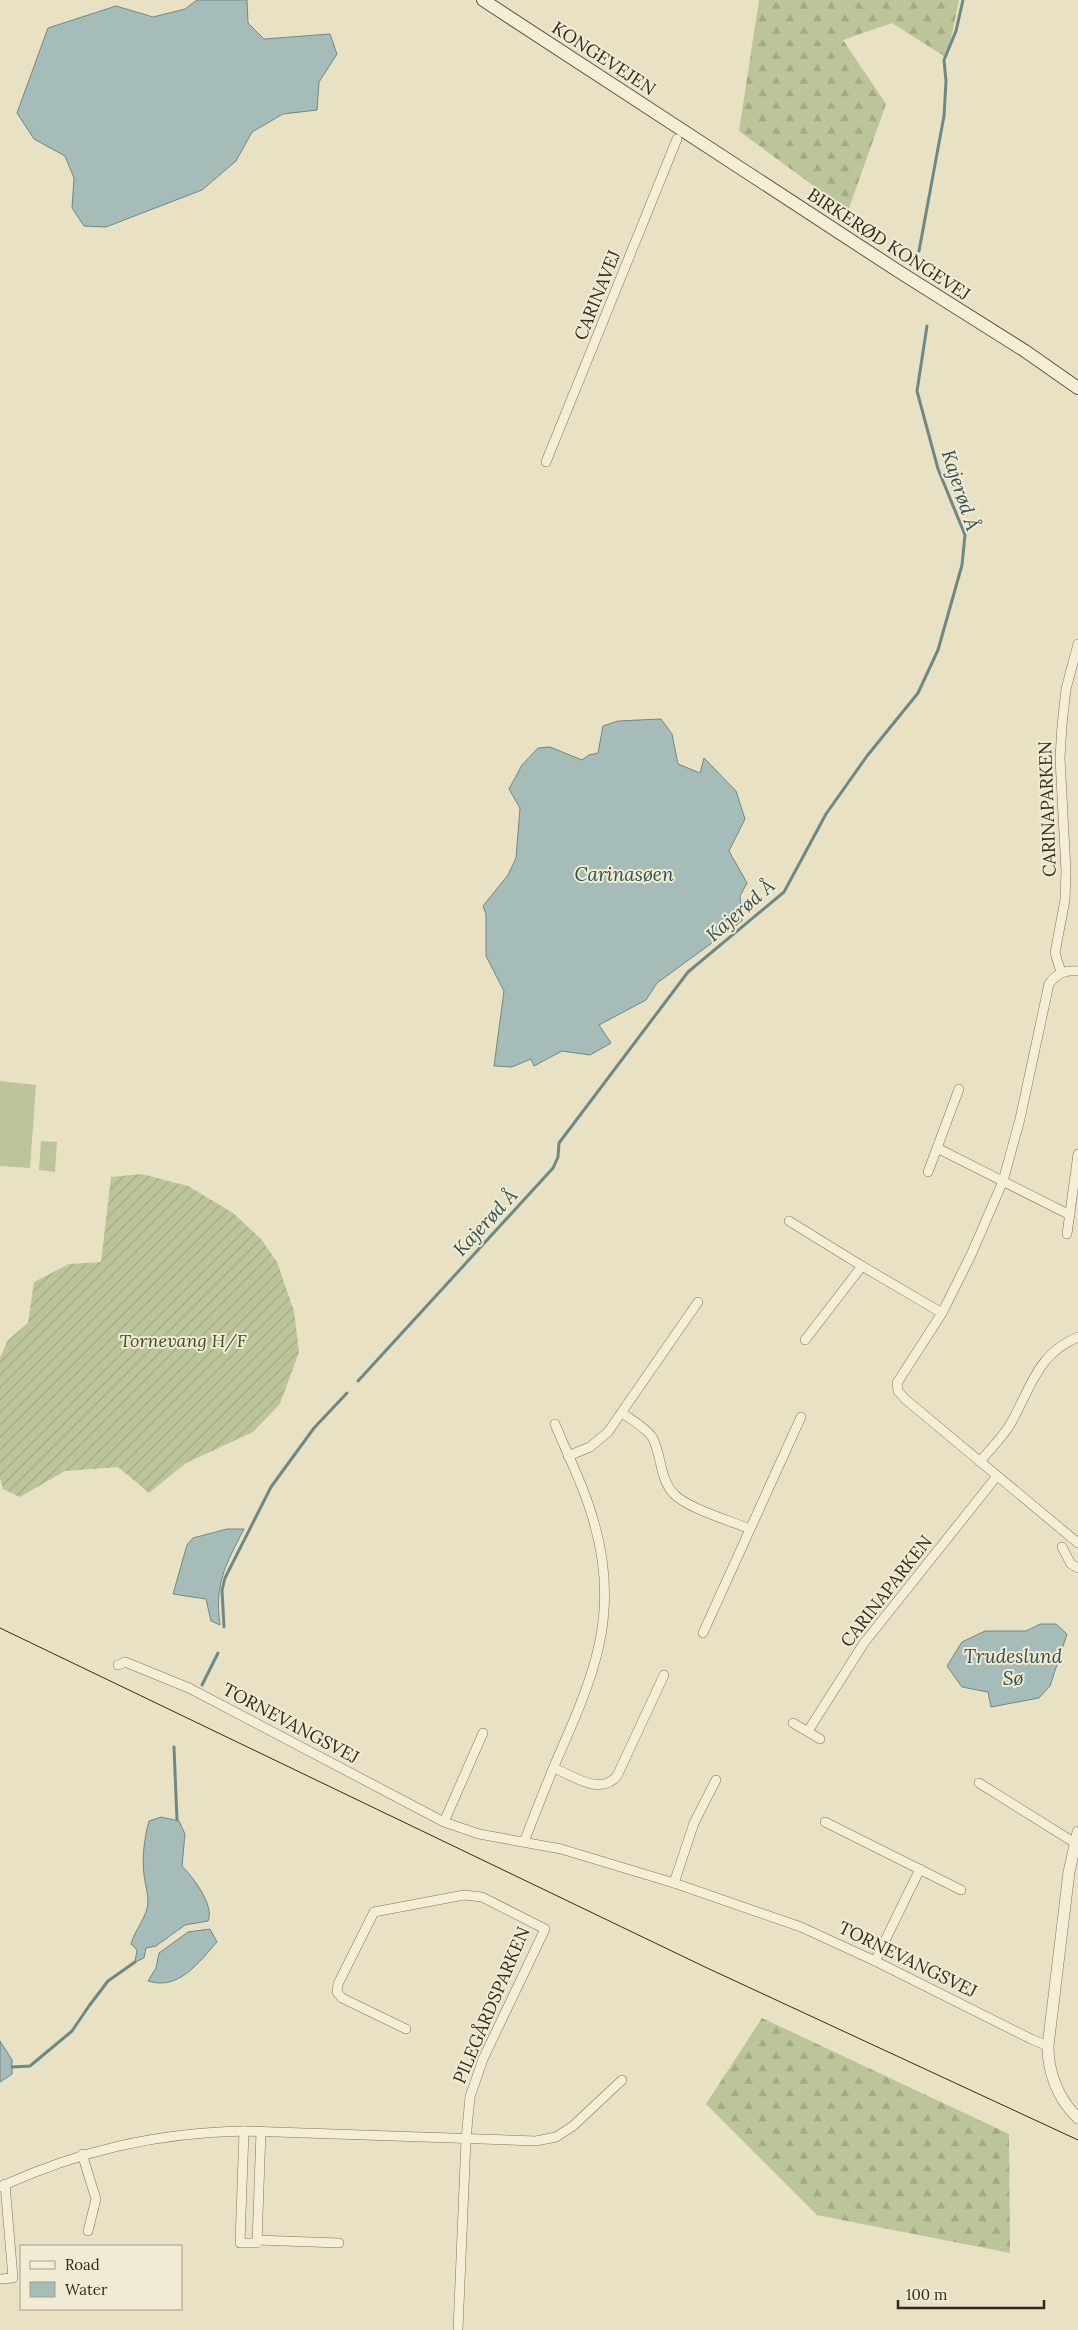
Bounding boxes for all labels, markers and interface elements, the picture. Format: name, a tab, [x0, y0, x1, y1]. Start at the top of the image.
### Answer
street label: KONGEVEJEN	[548, 16, 660, 100]
street label: BIRKERØD KONGEVEJ	[803, 183, 975, 305]
street label: CARINAVEJ	[569, 246, 626, 343]
water label: Kajerød Å	[937, 447, 985, 533]
street label: CARINAPARKEN	[1033, 741, 1061, 877]
water label: Carinasøen	[574, 862, 674, 886]
water label: Kajerød Å	[701, 874, 779, 946]
water label: Kajerød Å	[448, 1183, 522, 1261]
park label: Tornevang H/F	[119, 1329, 247, 1352]
street label: CARINAPARKEN	[835, 1530, 937, 1652]
water label: Trudeslund Sø	[964, 1644, 1063, 1690]
street label: TORNEVANGSVEJ	[219, 1677, 363, 1769]
street label: TORNEVANGSVEJ	[835, 1916, 981, 2003]
street label: PILEGÅRDSPARKEN	[448, 1923, 534, 2087]
legend	[20, 2245, 182, 2310]
text: Road	[65, 2255, 100, 2274]
scale bar	[898, 2278, 1044, 2310]
text: Water	[65, 2280, 108, 2299]
text: 100 m	[906, 2285, 947, 2304]

